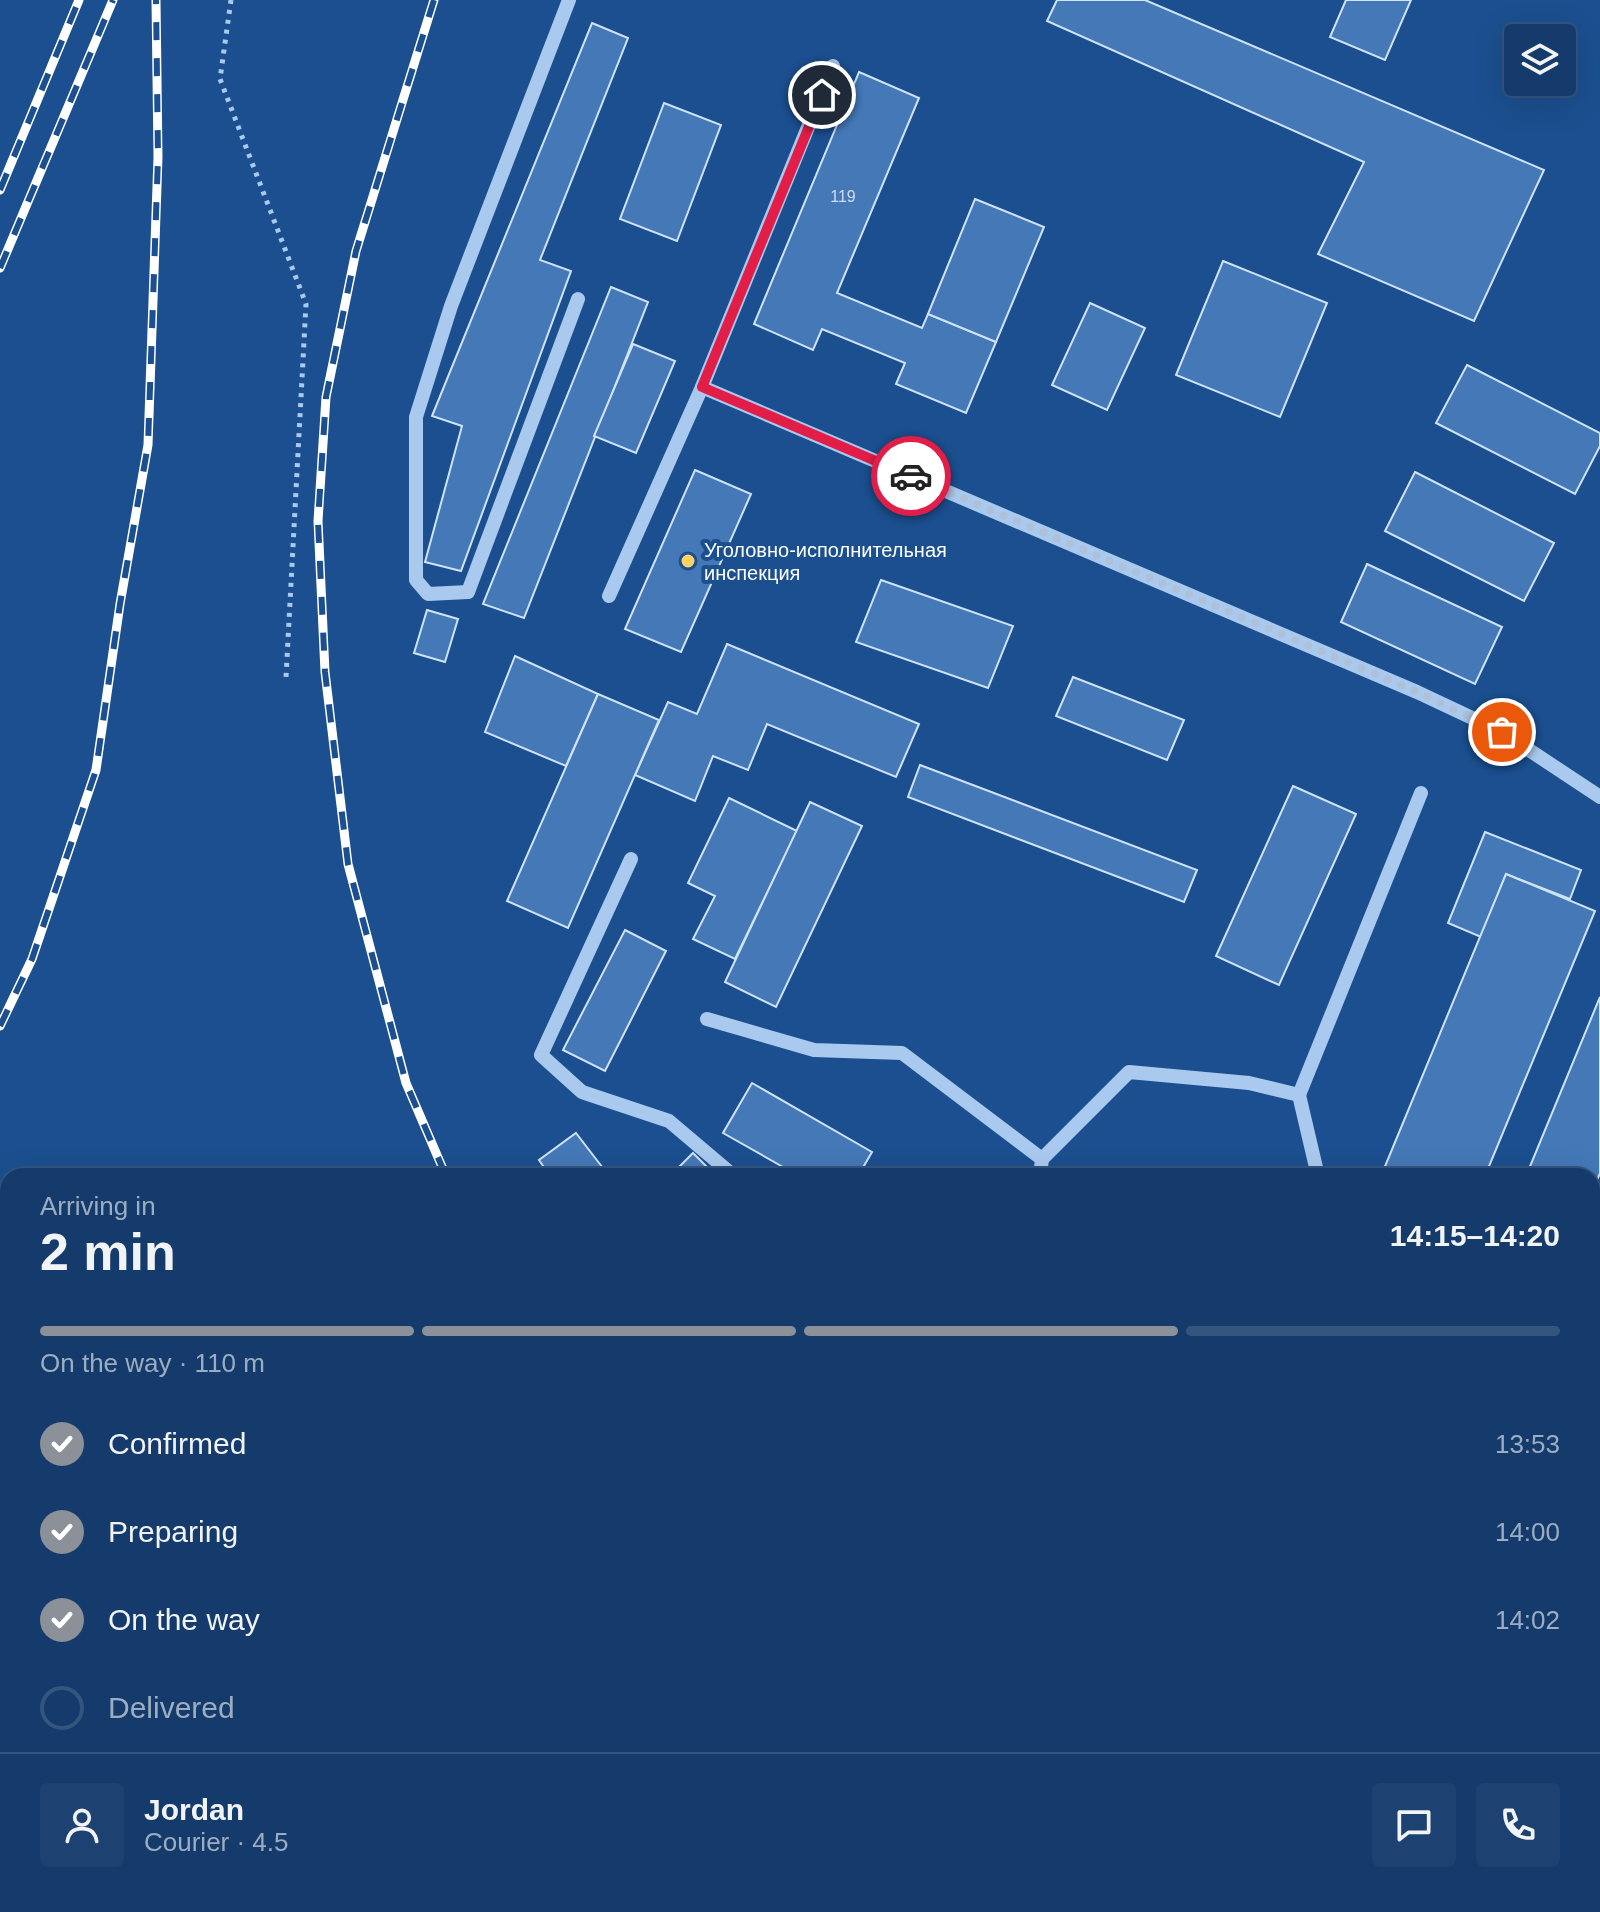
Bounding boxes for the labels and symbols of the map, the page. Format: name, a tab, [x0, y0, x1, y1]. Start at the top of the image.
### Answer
pin	[788, 61, 856, 129]
house number: 119	[830, 188, 856, 205]
courier	[871, 436, 951, 516]
place label: Уголовно-исполнительная инспекция	[704, 539, 947, 584]
marker: Уголовно-исполнительная инспекция	[679, 552, 697, 570]
pin	[1468, 698, 1536, 766]

